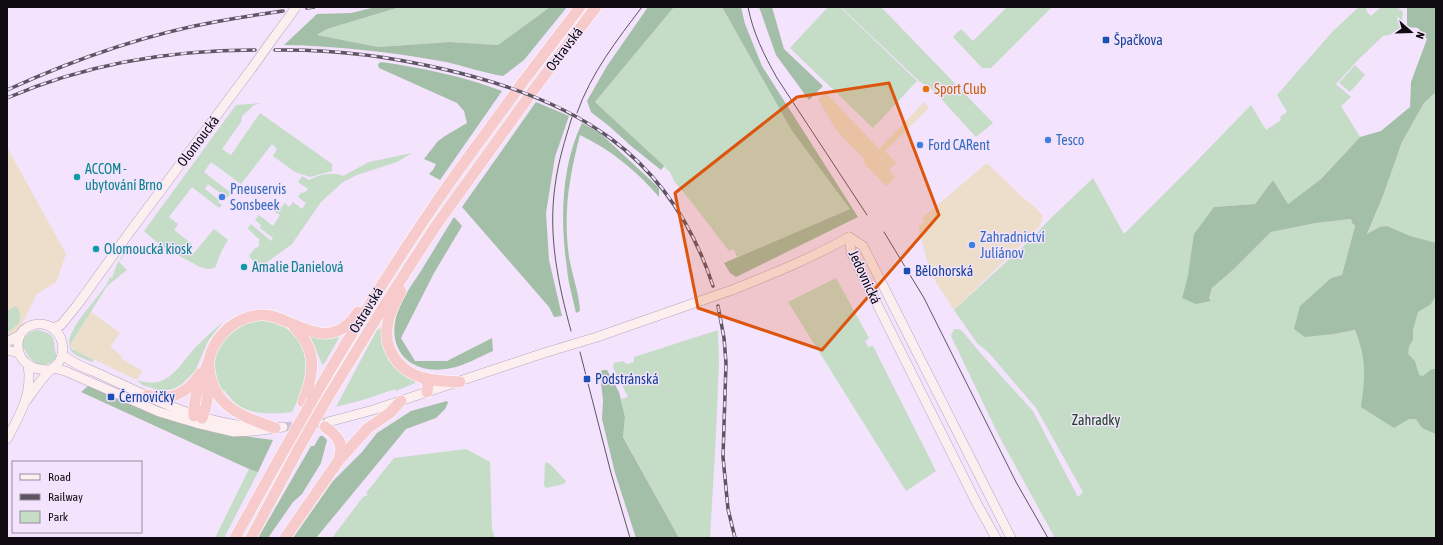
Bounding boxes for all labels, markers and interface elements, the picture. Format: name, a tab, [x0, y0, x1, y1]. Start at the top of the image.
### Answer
north arrow	[1391, 12, 1431, 52]
street label: Ostravská	[542, 24, 586, 74]
text: N	[1414, 30, 1427, 41]
place label: Špačkova	[1114, 32, 1163, 48]
marker: Špačkova	[1101, 35, 1111, 45]
place label: Sport Club	[934, 81, 987, 97]
marker: Sport Club	[921, 84, 931, 94]
street label: Olomoucká	[174, 112, 222, 170]
place label: Tesco	[1056, 132, 1084, 148]
marker: Tesco	[1043, 135, 1053, 145]
place label: Ford CARent	[928, 137, 990, 153]
marker: Ford CARent	[915, 140, 925, 150]
place label: ACCOM - ubytování Brno	[85, 161, 163, 193]
marker: ACCOM - ubytování Brno	[72, 172, 82, 182]
place label: Pneuservis Sonsbeek	[230, 181, 286, 213]
marker: Pneuservis Sonsbeek	[217, 192, 227, 202]
place label: Zahradnictví Julíánov	[980, 229, 1045, 261]
marker: Zahradnictví Julíánov	[967, 240, 977, 250]
place label: Olomoucká kiosk	[104, 241, 192, 257]
marker: Olomoucká kiosk	[91, 244, 101, 254]
street label: Jedovnická	[846, 248, 884, 306]
place label: Amalie Danielová	[252, 259, 344, 275]
marker: Amalie Danielová	[239, 262, 249, 272]
place label: Bělohorská	[915, 263, 973, 279]
marker: Bělohorská	[902, 266, 912, 276]
street label: Ostravská	[346, 284, 386, 336]
place label: Podstránská	[595, 371, 659, 387]
marker: Podstránská	[582, 374, 592, 384]
place label: Černovičky	[119, 388, 175, 405]
marker: Černovičky	[106, 392, 116, 402]
park label: Zahradky	[1072, 412, 1120, 428]
legend	[12, 461, 142, 533]
text: Road	[48, 470, 71, 484]
text: Railway	[48, 490, 83, 504]
text: Park	[48, 510, 69, 524]

